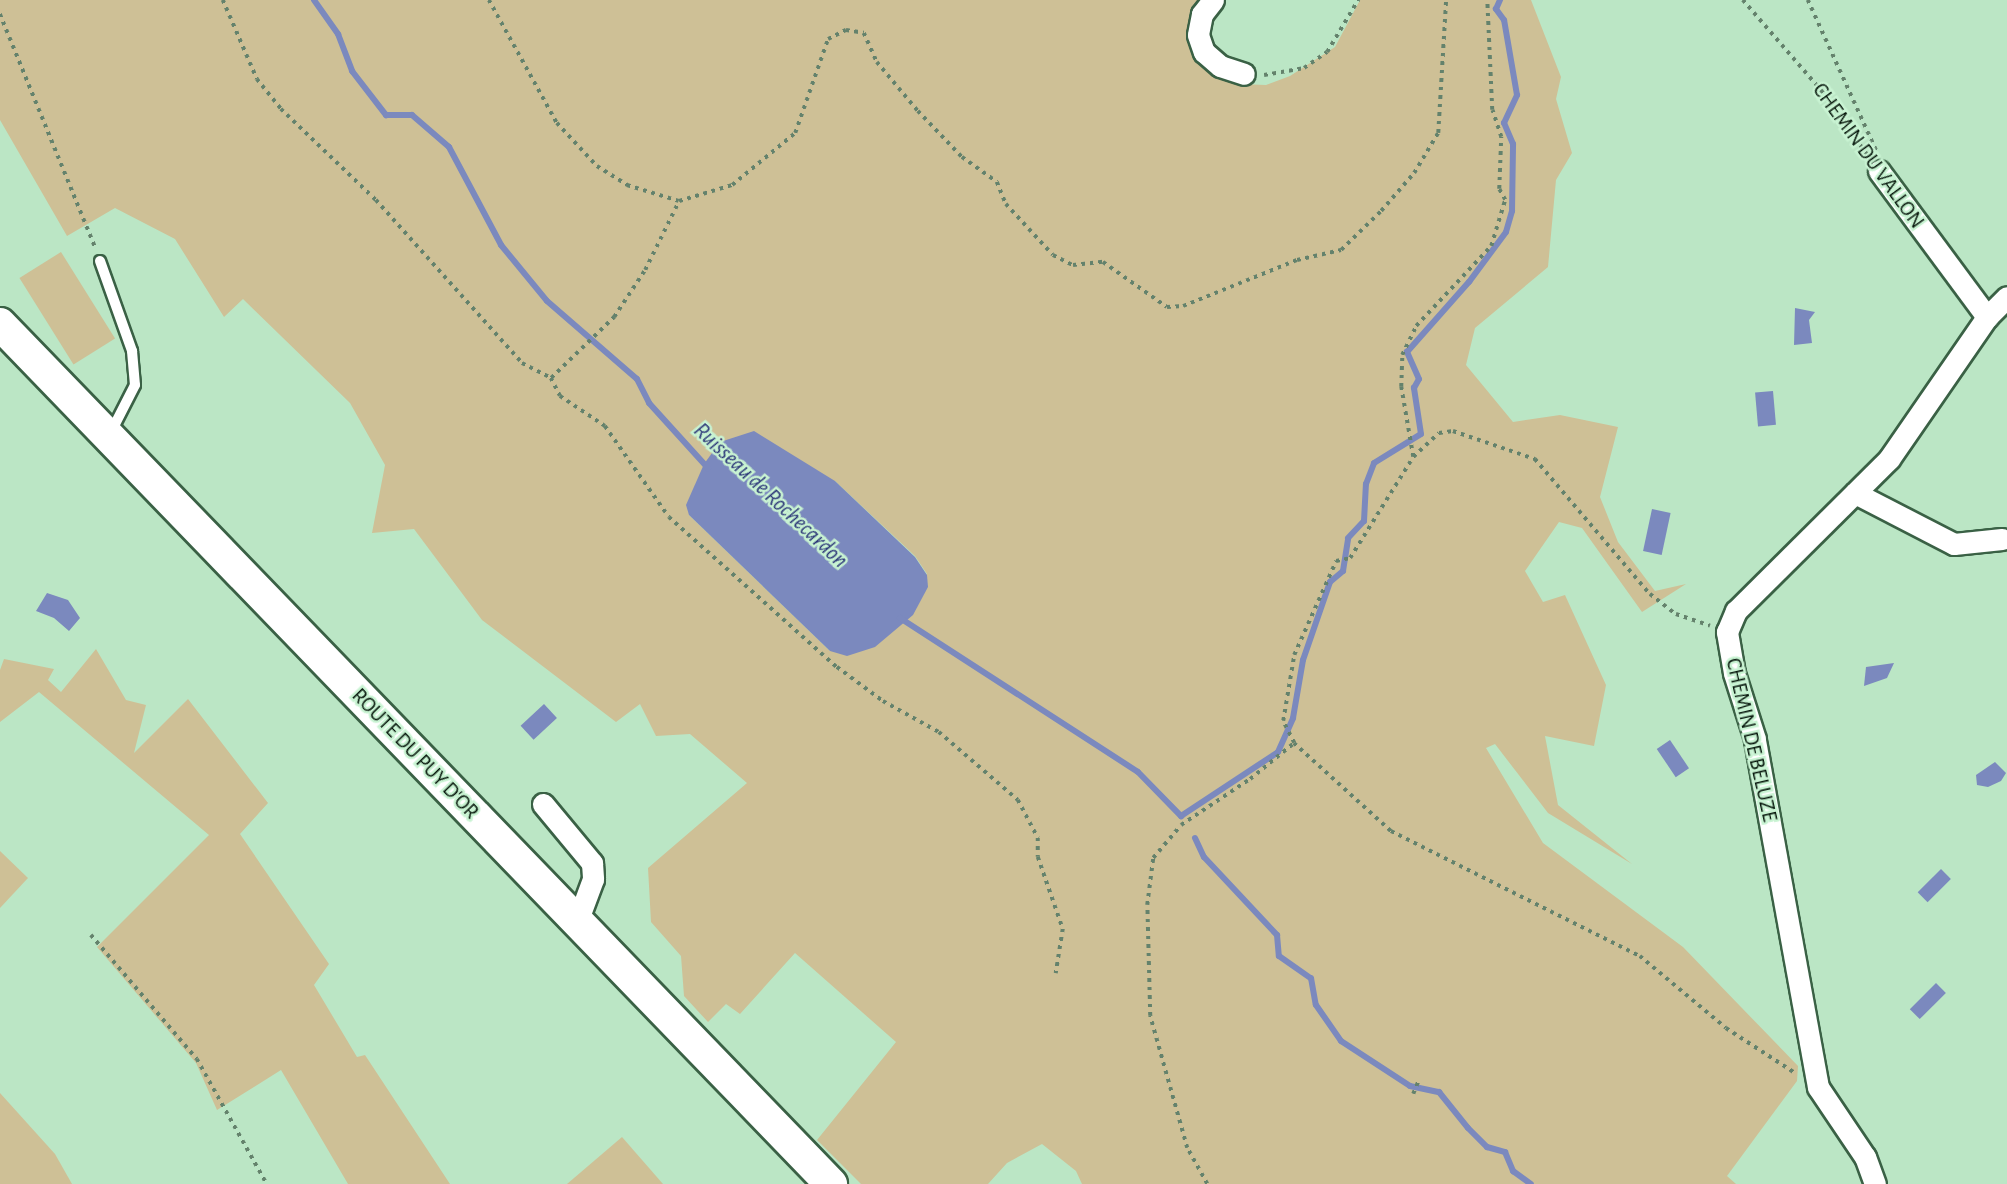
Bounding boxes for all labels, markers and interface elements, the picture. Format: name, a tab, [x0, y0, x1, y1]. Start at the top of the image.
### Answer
street label: CHEMIN DU VALLON	[1807, 78, 1929, 234]
water label: Ruisseau de Rochecardon	[687, 417, 853, 575]
street label: CHEMIN DE BELUZE	[1720, 656, 1782, 824]
street label: ROUTE DU PUY D'OR	[346, 683, 484, 825]

